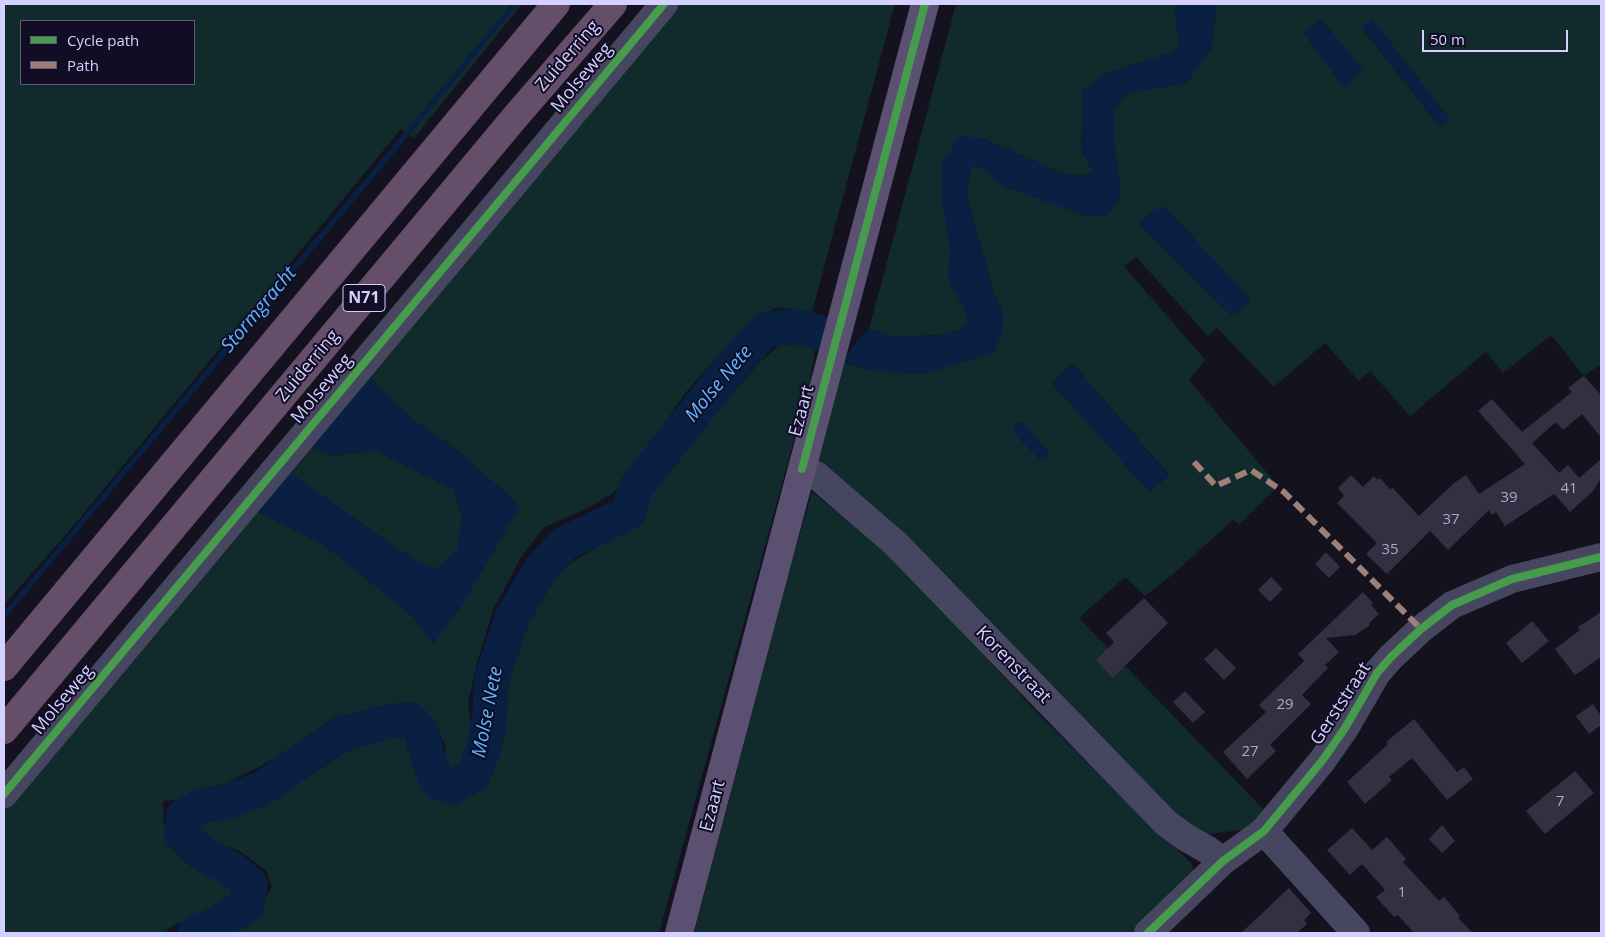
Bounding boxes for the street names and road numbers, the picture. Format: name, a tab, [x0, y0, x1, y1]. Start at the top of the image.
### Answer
street label: Zuiderring	[531, 16, 605, 96]
street label: Molseweg	[547, 39, 617, 117]
road number: N71	[343, 284, 385, 312]
street label: Zuiderring	[272, 326, 344, 406]
street label: Molseweg	[287, 350, 357, 428]
street label: Ezaart	[785, 383, 819, 439]
street label: Korenstraat	[971, 622, 1055, 708]
street label: Gerststraat	[1306, 659, 1376, 749]
street label: Molseweg	[28, 661, 98, 739]
street label: Ezaart	[696, 778, 730, 834]

